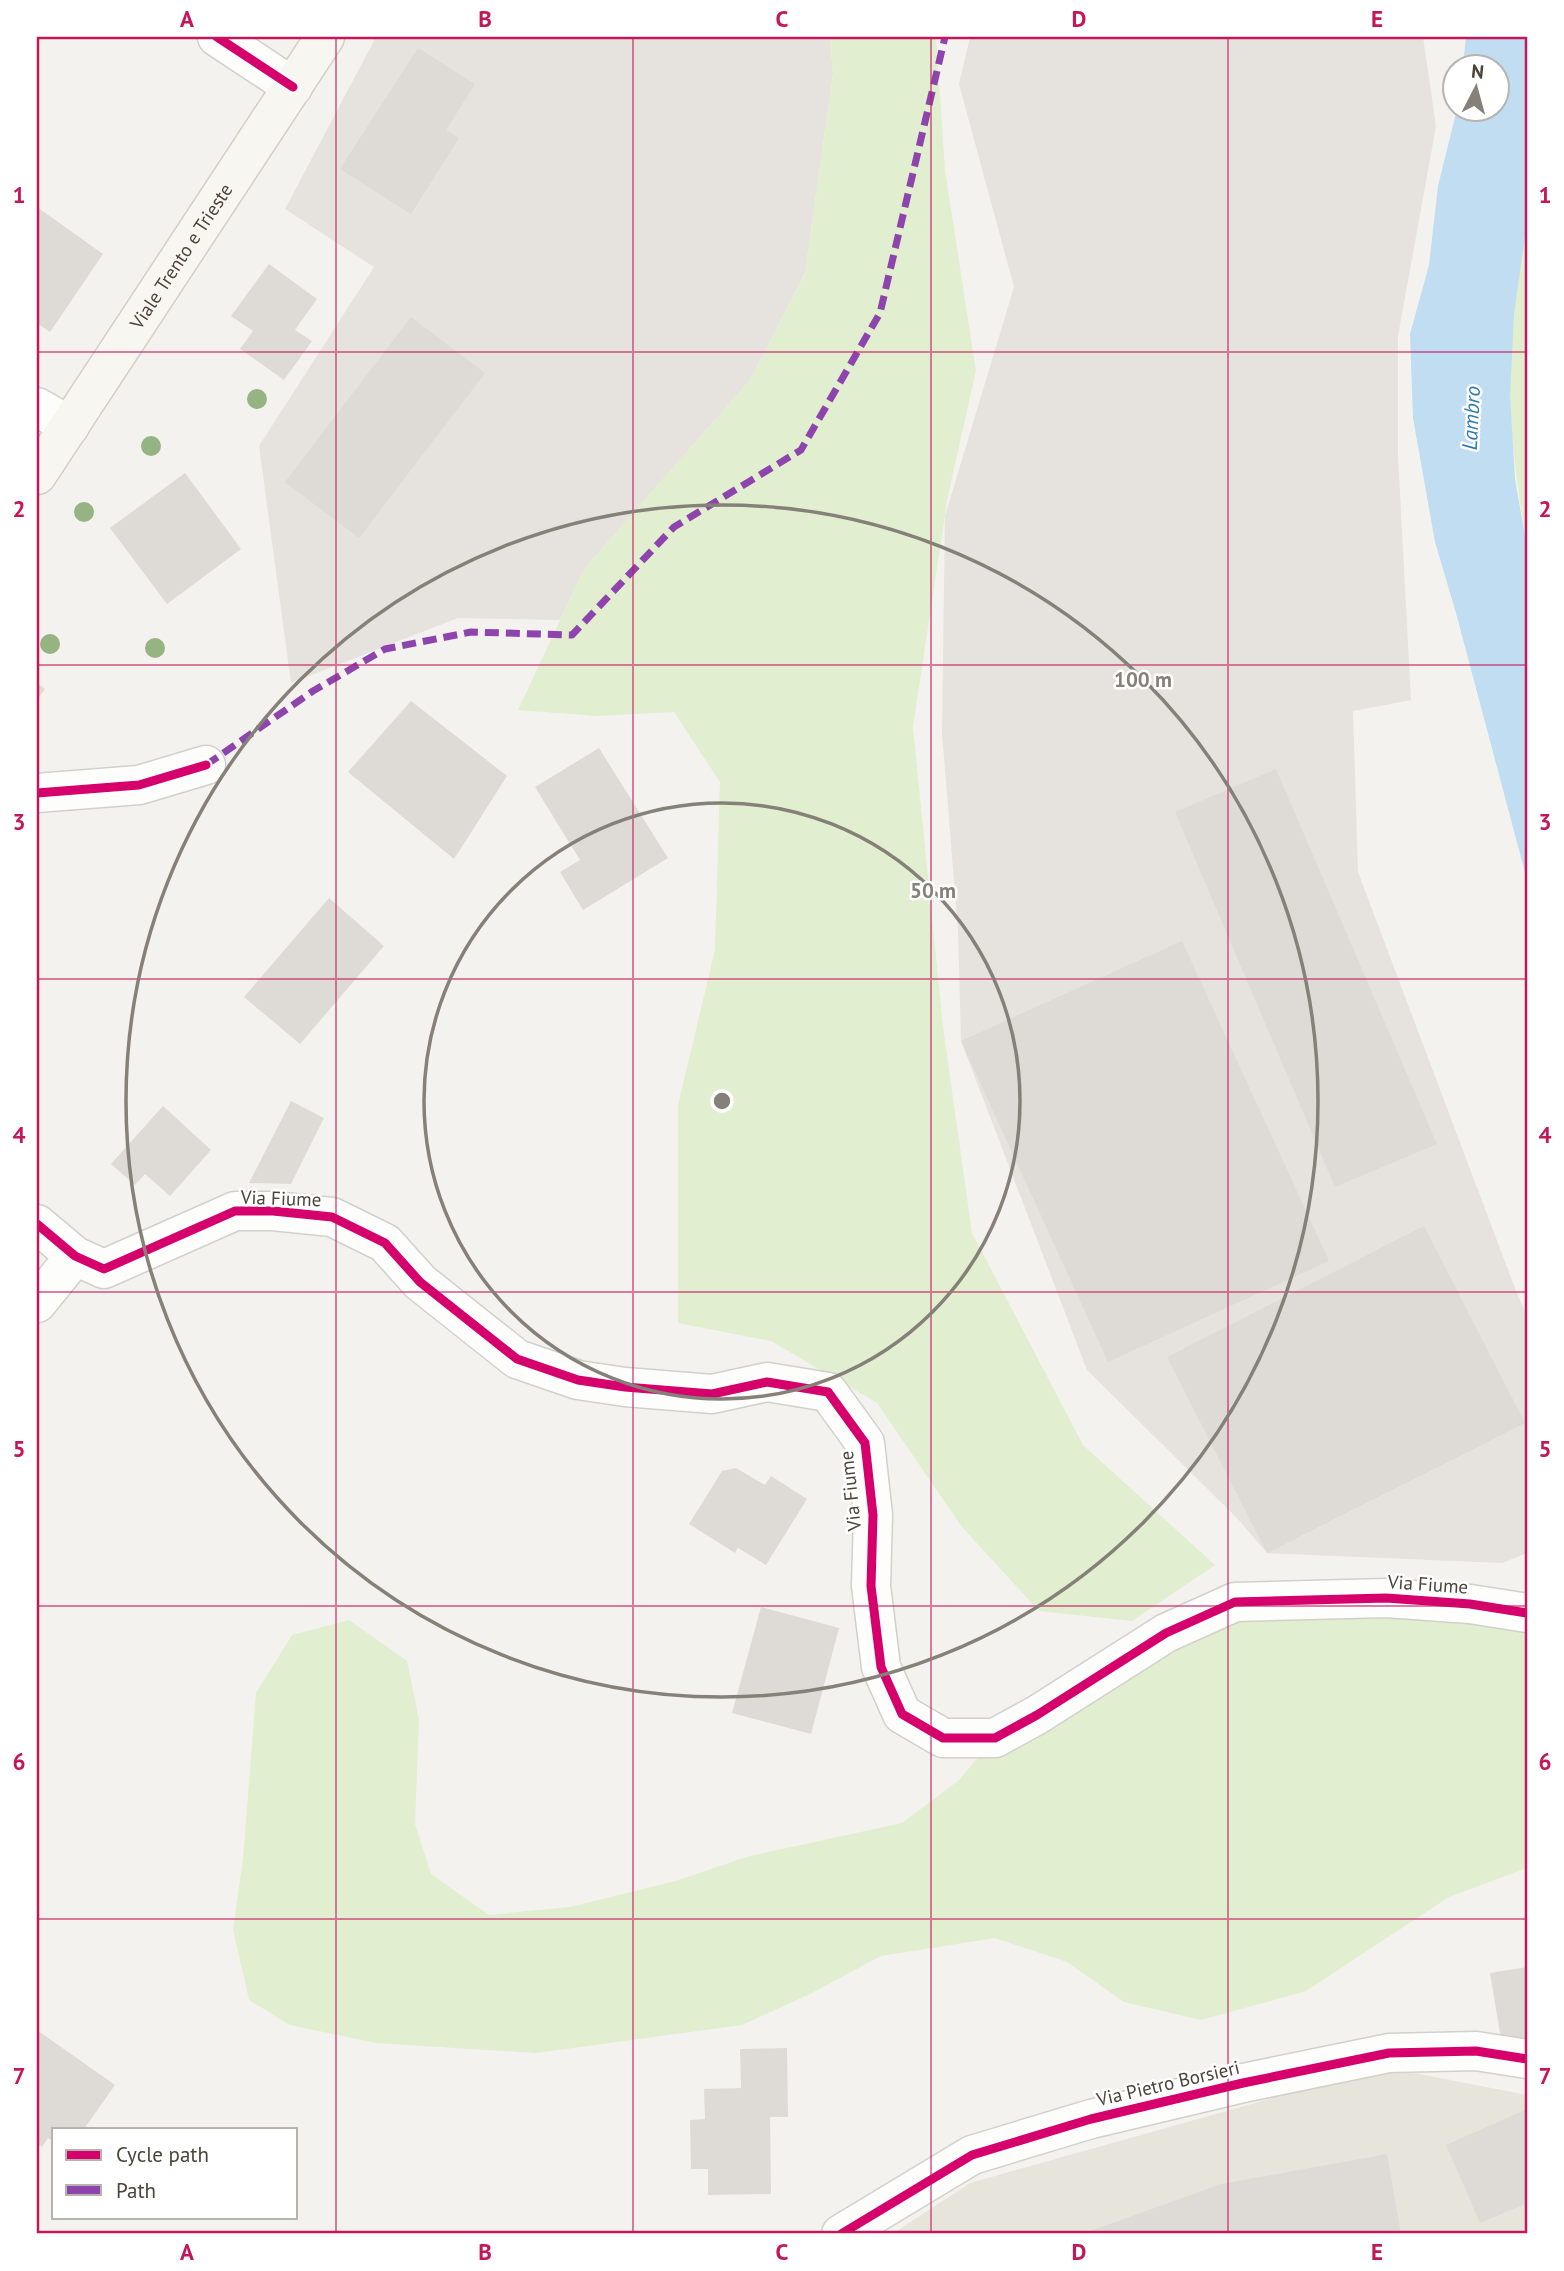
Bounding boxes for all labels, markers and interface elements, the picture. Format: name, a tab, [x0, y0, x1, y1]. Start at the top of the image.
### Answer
text: A	[180, 4, 194, 33]
text: B	[478, 4, 492, 33]
text: C	[776, 4, 789, 33]
text: D	[1072, 4, 1086, 33]
text: E	[1371, 4, 1383, 33]
north arrow	[1442, 52, 1512, 122]
text: N	[1470, 59, 1485, 84]
street label: Viale Trento e Trieste	[124, 179, 238, 334]
text: 1	[12, 180, 26, 209]
text: 1	[1538, 180, 1552, 209]
water label: Lambro	[1456, 385, 1486, 451]
text: 2	[12, 494, 26, 523]
text: 2	[1538, 494, 1552, 523]
text: 100 m	[1114, 666, 1172, 693]
text: 3	[12, 807, 26, 836]
text: 3	[1538, 807, 1552, 836]
text: 50 m	[910, 877, 956, 904]
centre of rings	[710, 1089, 734, 1113]
text: 4	[12, 1120, 26, 1149]
text: 4	[1538, 1120, 1552, 1149]
street label: Via Fiume	[239, 1185, 322, 1211]
text: 5	[12, 1434, 26, 1463]
text: 5	[1538, 1434, 1552, 1463]
street label: Via Fiume	[834, 1450, 866, 1533]
street label: Via Fiume	[1386, 1569, 1469, 1599]
text: 6	[12, 1747, 26, 1776]
text: 6	[1538, 1747, 1552, 1776]
street label: Via Pietro Borsieri	[1093, 2055, 1242, 2111]
text: 7	[12, 2061, 26, 2090]
text: 7	[1538, 2061, 1552, 2090]
legend	[52, 2128, 298, 2218]
text: Cycle path	[116, 2141, 209, 2168]
text: Path	[116, 2177, 156, 2204]
text: A	[180, 2237, 194, 2266]
text: B	[478, 2237, 492, 2266]
text: C	[776, 2237, 789, 2266]
text: D	[1072, 2237, 1086, 2266]
text: E	[1371, 2237, 1383, 2266]

